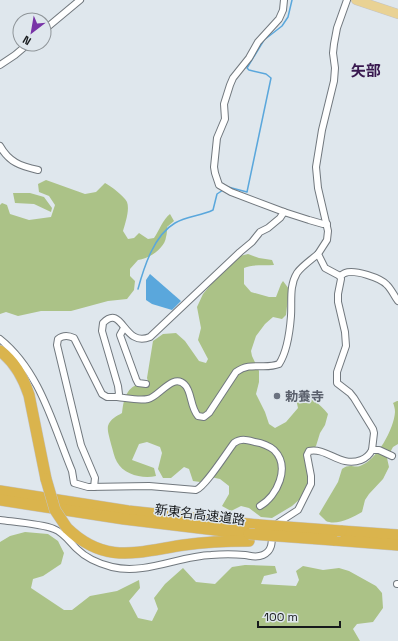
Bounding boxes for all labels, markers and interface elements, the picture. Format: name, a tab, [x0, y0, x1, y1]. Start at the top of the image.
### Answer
north arrow	[12, 12, 52, 52]
text: N	[20, 33, 34, 48]
district label: 矢部	[351, 61, 381, 80]
place label: 勅養寺	[285, 388, 324, 405]
marker: 勅養寺	[272, 391, 282, 401]
street label: 新東名高速道路	[154, 501, 246, 528]
scale bar	[258, 603, 340, 629]
text: 100 m	[264, 609, 298, 625]

